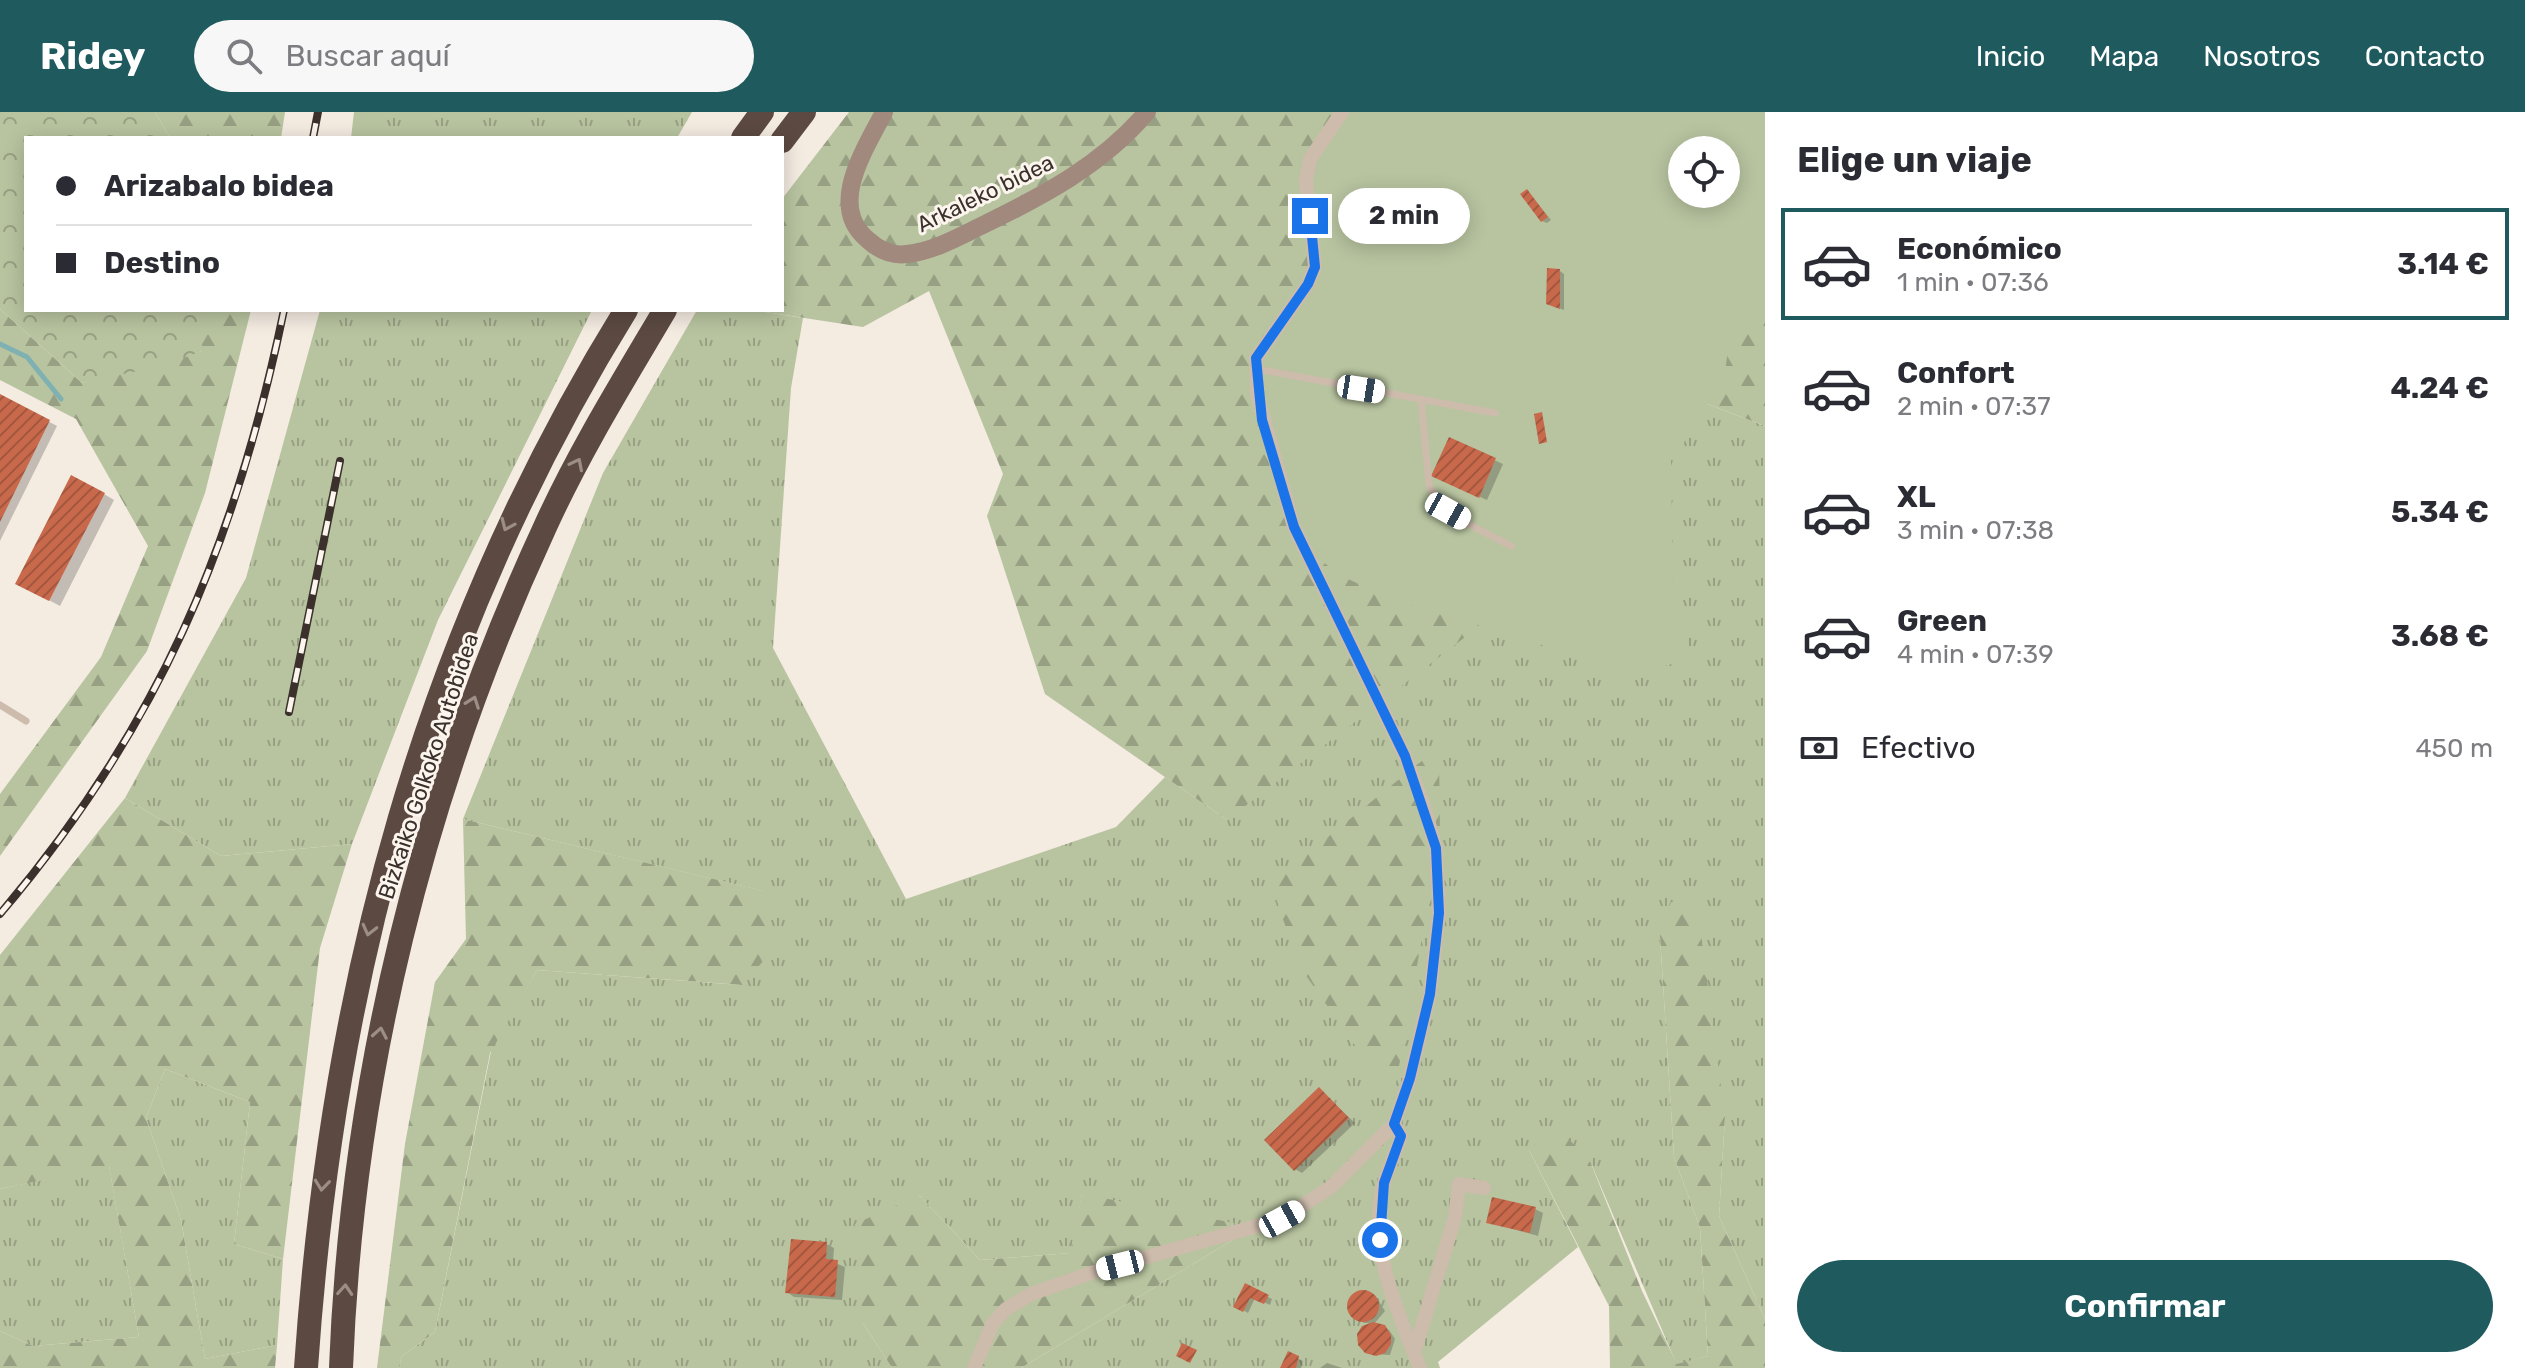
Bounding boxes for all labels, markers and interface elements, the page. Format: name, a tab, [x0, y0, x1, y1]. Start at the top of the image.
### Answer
search box	[194, 20, 754, 92]
text: Ridey	[40, 33, 146, 79]
icon: search	[222, 34, 266, 78]
text: Buscar aquí	[286, 38, 450, 74]
text: Inicio	[1976, 40, 2045, 73]
text: Mapa	[2089, 40, 2159, 73]
text: Nosotros	[2203, 40, 2321, 73]
text: Contacto	[2365, 40, 2485, 73]
map controls	[1668, 136, 1740, 208]
button: locate	[1668, 136, 1740, 208]
text: Elige un viaje	[1797, 138, 2032, 181]
street label: Arkaleko bidea	[912, 149, 1058, 238]
text: Arizabalo bidea	[104, 168, 334, 204]
callout: 2 min	[1338, 188, 1470, 244]
route end	[1292, 198, 1328, 234]
text: 2 min	[1369, 200, 1439, 231]
icon: car	[1801, 228, 1873, 300]
text: Económico	[1897, 231, 2062, 267]
text: Destino	[104, 245, 220, 281]
text: 3.14 €	[2397, 246, 2489, 282]
text: 1 min · 07:36	[1897, 267, 2049, 298]
icon: car	[1801, 352, 1873, 424]
text: Confort	[1897, 355, 2015, 391]
text: 4.24 €	[2390, 370, 2489, 406]
car	[1335, 373, 1387, 405]
text: 2 min · 07:37	[1897, 391, 2051, 422]
one-way arrow	[567, 457, 583, 472]
icon: car	[1801, 476, 1873, 548]
text: XL	[1897, 479, 1936, 515]
car	[1421, 489, 1475, 533]
text: 5.34 €	[2391, 494, 2489, 530]
text: 3 min · 07:38	[1897, 515, 2054, 546]
one-way arrow	[501, 517, 517, 532]
icon: car	[1801, 600, 1873, 672]
text: Green	[1897, 603, 1987, 639]
text: 3.68 €	[2391, 618, 2489, 654]
street label: Bizkaiko Golkoko Autobidea	[373, 630, 484, 903]
text: 4 min · 07:39	[1897, 639, 2054, 670]
one-way arrow	[463, 696, 480, 710]
icon: cash	[1797, 726, 1841, 770]
text: Efectivo	[1861, 730, 1976, 766]
text: 450 m	[2415, 733, 2493, 764]
one-way arrow	[361, 922, 378, 936]
one-way arrow	[371, 1026, 388, 1039]
one-way arrow	[313, 1179, 330, 1192]
car	[1255, 1197, 1309, 1241]
route start	[1362, 1222, 1398, 1258]
car	[1094, 1248, 1146, 1282]
button: Confirmar	[1797, 1260, 2493, 1352]
one-way arrow	[336, 1283, 353, 1296]

